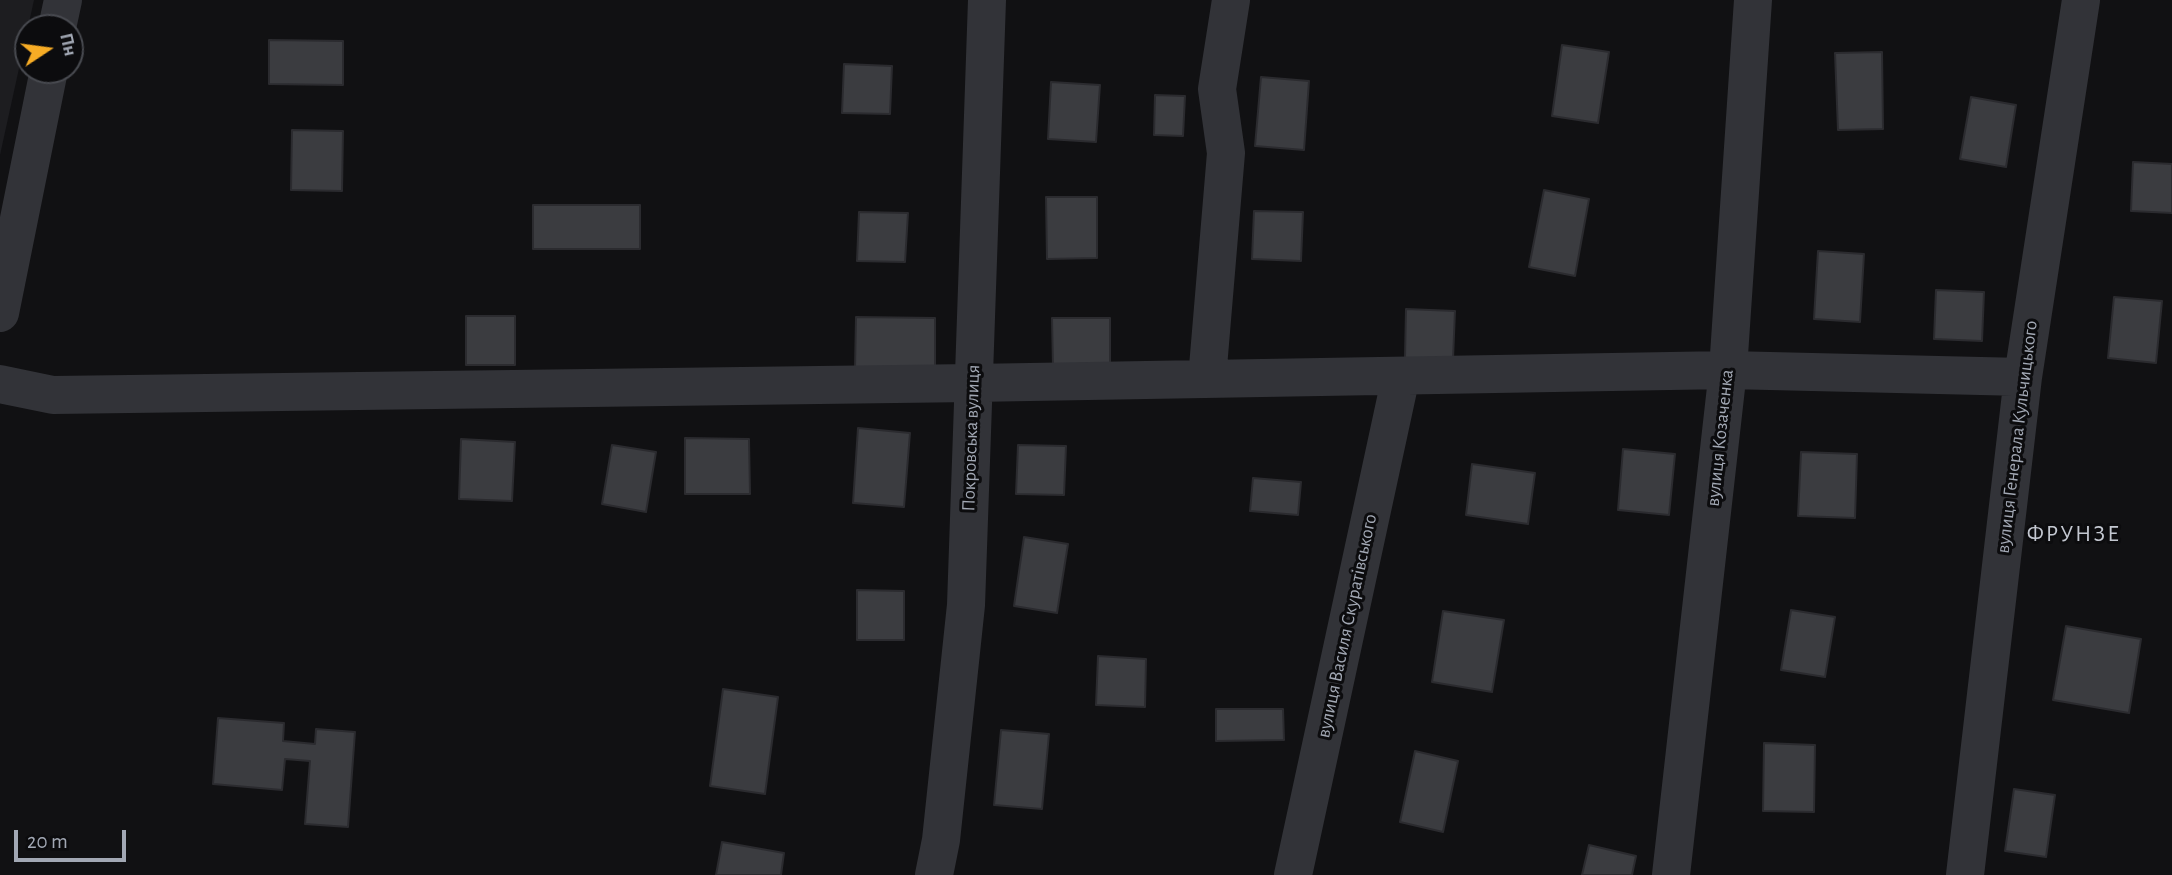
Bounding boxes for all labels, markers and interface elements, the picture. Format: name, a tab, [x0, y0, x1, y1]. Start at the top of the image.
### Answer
north arrow	[14, 14, 84, 84]
text: Пн	[56, 31, 80, 58]
street label: вулиця Генерала Кульчицького	[1991, 319, 2043, 555]
street label: Покровська вулиця	[957, 364, 985, 512]
street label: вулиця Козаченка	[1701, 368, 1739, 508]
street label: вулиця Василя Скуратівського	[1312, 512, 1382, 740]
district label: ФРУНЗЕ	[2027, 520, 2121, 548]
scale bar	[18, 816, 130, 860]
text: 20 m	[27, 831, 68, 852]

